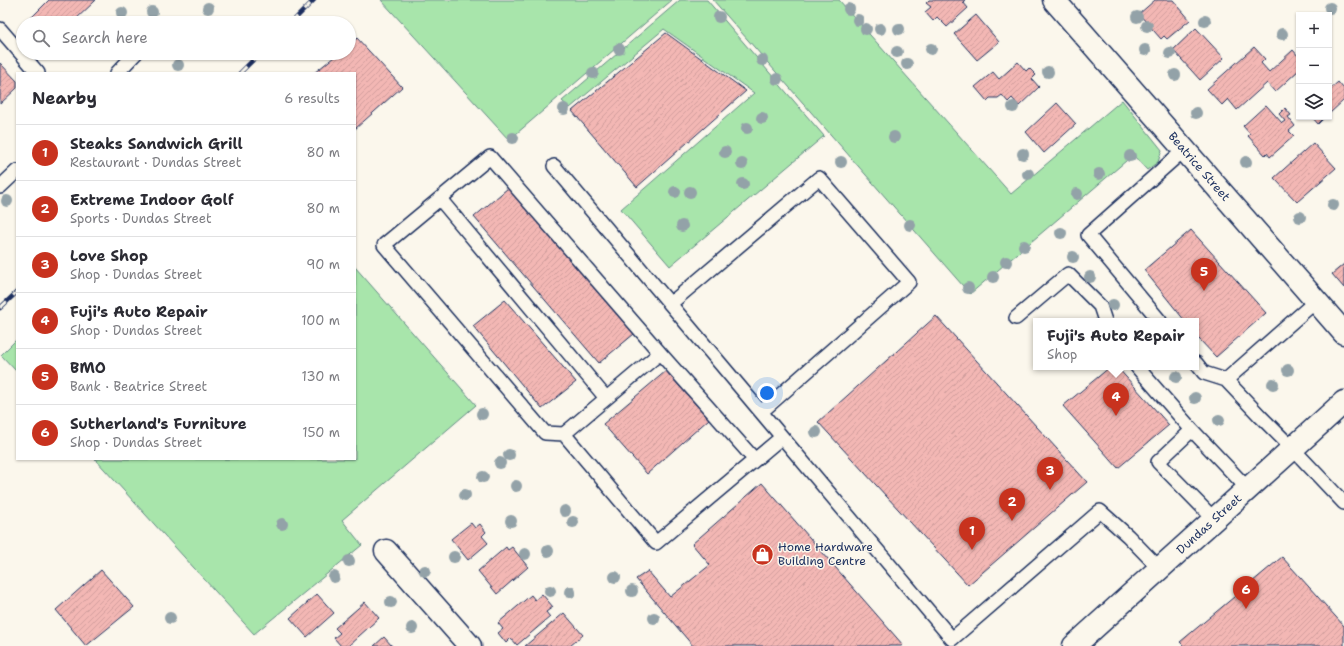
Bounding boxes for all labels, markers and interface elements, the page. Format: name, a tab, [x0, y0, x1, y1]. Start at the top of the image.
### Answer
map controls	[1296, 12, 1332, 120]
button: +	[1296, 12, 1332, 48]
search box	[16, 16, 356, 60]
icon: search	[30, 27, 52, 49]
text: Search here	[62, 28, 148, 48]
button: −	[1296, 48, 1332, 84]
button: layers	[1296, 84, 1332, 120]
text: Nearby	[32, 87, 97, 109]
text: 6 results	[284, 90, 340, 107]
street label: Beatrice Street	[1165, 129, 1234, 205]
text: Steaks Sandwich Grill	[70, 134, 243, 154]
text: 1	[42, 144, 48, 161]
text: 80 m	[306, 144, 340, 161]
text: Restaurant · Dundas Street	[70, 154, 242, 171]
text: Extreme Indoor Golf	[70, 190, 234, 210]
text: 2	[40, 200, 50, 217]
text: 80 m	[306, 200, 340, 217]
text: Sports · Dundas Street	[70, 210, 212, 227]
text: Love Shop	[70, 246, 148, 266]
text: 3	[40, 256, 50, 273]
text: 90 m	[306, 256, 340, 273]
pin: 5	[1191, 258, 1217, 291]
text: Shop · Dundas Street	[70, 266, 202, 283]
text: Fuji's Auto Repair	[70, 302, 208, 322]
text: 4	[40, 312, 50, 329]
text: 100 m	[301, 312, 340, 329]
popup	[1033, 318, 1199, 370]
text: Shop · Dundas Street	[70, 322, 202, 339]
text: Fuji's Auto Repair	[1047, 326, 1185, 346]
text: Shop	[1047, 346, 1077, 363]
text: BMO	[70, 358, 106, 378]
text: 5	[41, 368, 49, 385]
text: 130 m	[302, 368, 340, 385]
text: Bank · Beatrice Street	[70, 378, 207, 395]
your location	[757, 383, 777, 403]
pin: 4	[1103, 383, 1129, 416]
text: Sutherland's Furniture	[70, 414, 247, 434]
text: 6	[40, 424, 50, 441]
text: 150 m	[302, 424, 340, 441]
text: Shop · Dundas Street	[70, 434, 202, 451]
pin: 3	[1037, 457, 1063, 490]
pin: 2	[999, 488, 1025, 521]
street label: Dundas Street	[1173, 490, 1245, 558]
pin: 1	[959, 517, 985, 550]
place label: Home Hardware Building Centre	[778, 539, 873, 569]
shop icon: Home Hardware Building Centre	[750, 541, 776, 567]
pin: 6	[1233, 576, 1259, 609]

